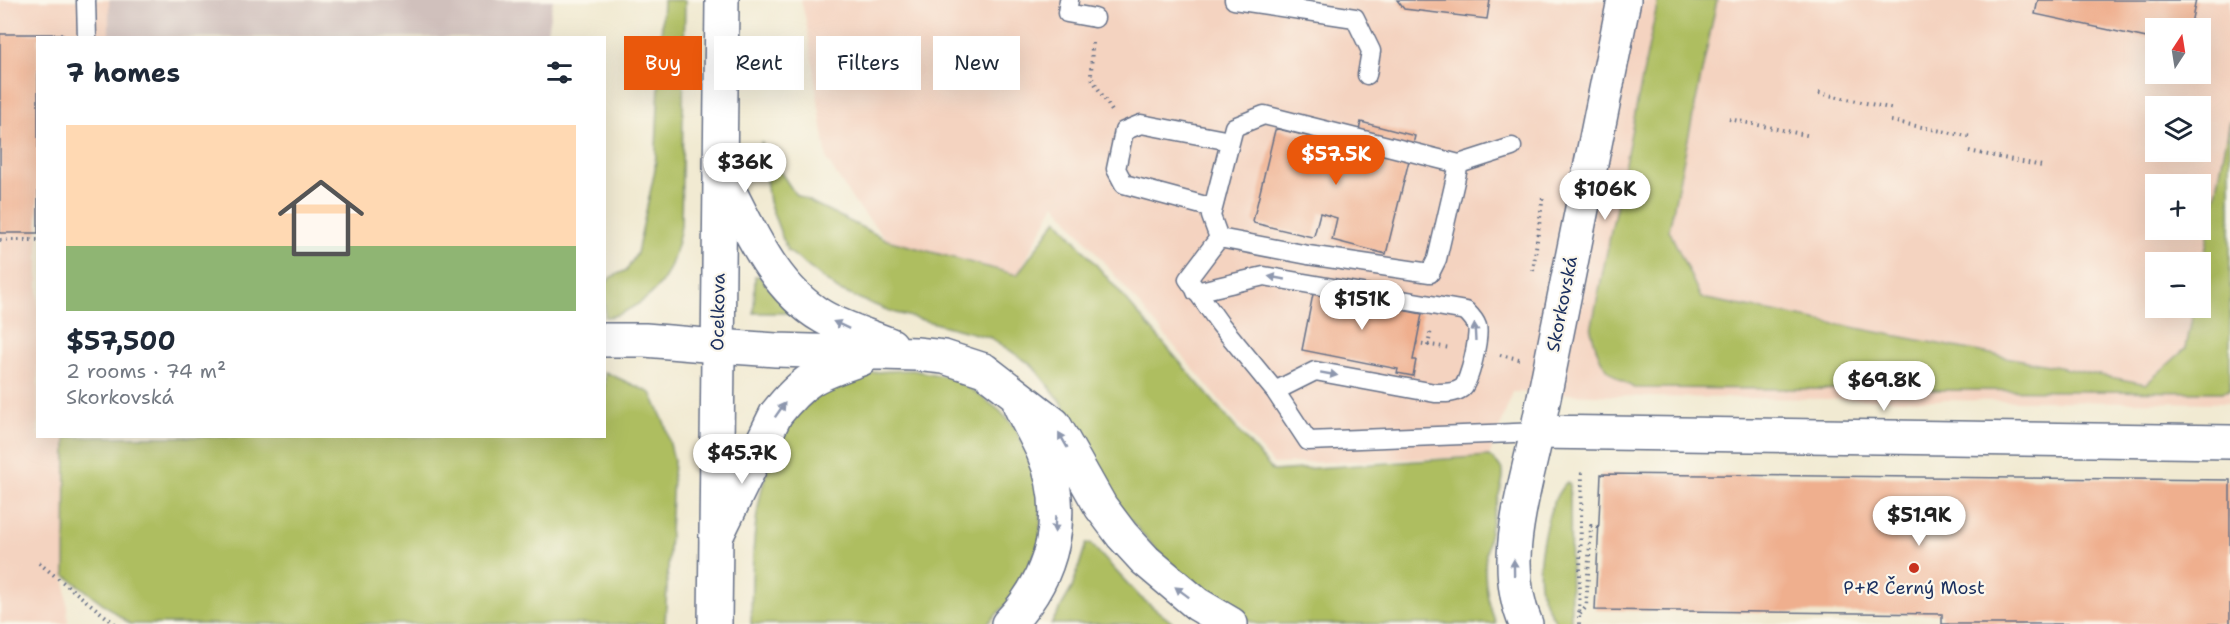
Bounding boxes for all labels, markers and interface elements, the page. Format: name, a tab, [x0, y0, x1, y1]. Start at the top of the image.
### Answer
north arrow	[2145, 18, 2211, 84]
map controls	[2145, 18, 2211, 318]
chip: Buy	[624, 36, 702, 90]
chip: Rent	[714, 36, 804, 90]
chip: Filters	[816, 36, 921, 90]
chip: New	[933, 36, 1020, 90]
text: 7 homes	[66, 55, 180, 90]
icon: filters	[543, 56, 576, 89]
button: layers	[2145, 96, 2211, 162]
pin: $57.5K	[1287, 135, 1385, 186]
text: $57.5K	[1301, 141, 1371, 167]
pin: $36K	[709, 143, 781, 194]
text: $36K	[717, 149, 773, 175]
icon: home	[267, 164, 375, 272]
pin: $106K	[1563, 170, 1647, 221]
button: +	[2145, 174, 2211, 240]
text: $106K	[1573, 176, 1637, 202]
button: −	[2145, 252, 2211, 318]
street label: Skorkovská	[1541, 254, 1583, 354]
street label: Ocelkova	[705, 273, 731, 351]
one-way arrow	[1267, 273, 1286, 282]
pin: $151K	[1320, 280, 1404, 331]
text: $151K	[1334, 286, 1390, 312]
one-way arrow	[833, 321, 850, 330]
one-way arrow	[1471, 322, 1480, 341]
text: $57,500	[66, 323, 176, 358]
text: 2 rooms · 74 m²	[66, 358, 226, 384]
pin: $69.8K	[1835, 361, 1933, 412]
text: $69.8K	[1847, 367, 1921, 393]
one-way arrow	[1320, 370, 1339, 379]
text: Skorkovská	[66, 384, 174, 410]
one-way arrow	[774, 402, 785, 418]
one-way arrow	[1058, 431, 1068, 448]
pin: $45.7K	[693, 434, 791, 485]
text: $45.7K	[707, 440, 777, 466]
pin: $51.9K	[1870, 496, 1968, 547]
text: $51.9K	[1887, 502, 1951, 528]
one-way arrow	[1051, 515, 1060, 534]
one-way arrow	[1509, 558, 1519, 577]
marker: P+R Černý Most	[1907, 561, 1921, 575]
place label: P+R Černý Most	[1843, 576, 1985, 600]
one-way arrow	[1175, 586, 1191, 598]

